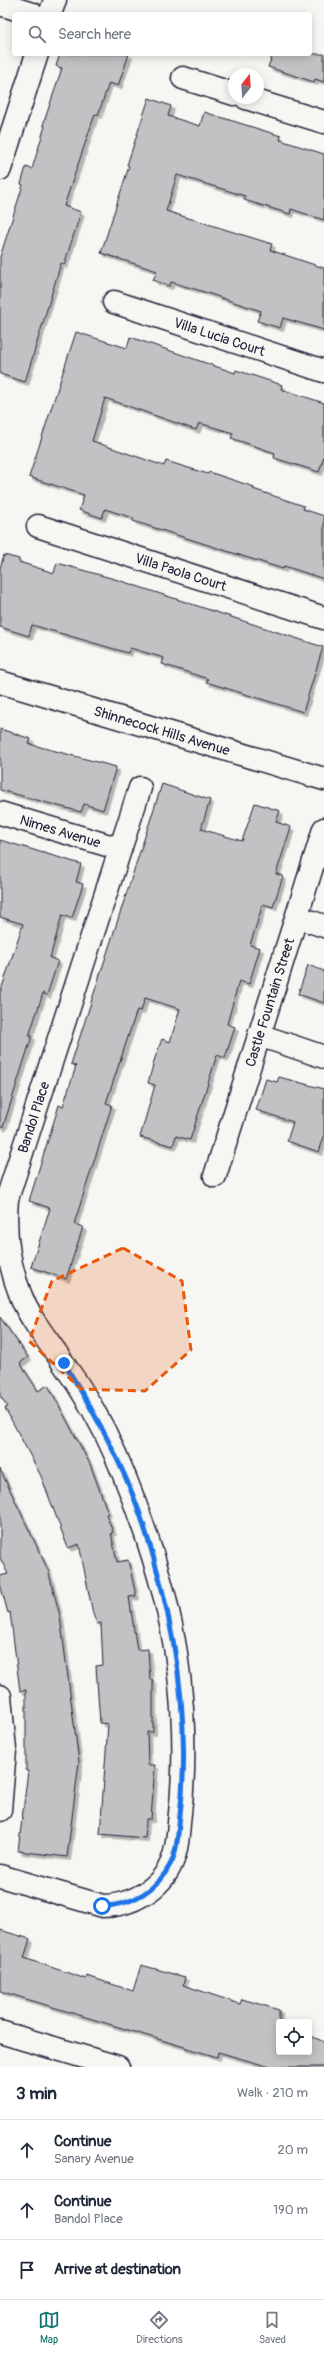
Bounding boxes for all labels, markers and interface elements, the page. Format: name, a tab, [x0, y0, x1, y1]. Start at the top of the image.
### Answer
search box	[12, 12, 312, 56]
icon: search	[26, 23, 48, 45]
text: Search here	[58, 25, 131, 44]
north arrow	[228, 68, 264, 104]
street label: Villa Lucia Court	[171, 314, 267, 360]
street label: Villa Paola Court	[133, 550, 229, 595]
street label: Shinnecock Hills Avenue	[92, 703, 232, 759]
street label: Nimes Avenue	[18, 811, 103, 852]
street label: Castle Fountain Street	[242, 936, 298, 1069]
street label: Bandol Place	[14, 1079, 53, 1155]
route end	[55, 1354, 73, 1372]
route start	[93, 1897, 111, 1915]
map controls	[276, 2019, 312, 2055]
button: locate	[276, 2019, 312, 2055]
text: 3 min	[16, 2083, 57, 2104]
text: Walk · 210 m	[237, 2085, 308, 2101]
text: Continue	[54, 2132, 112, 2151]
icon: ahead	[16, 2139, 38, 2161]
text: 20 m	[277, 2142, 308, 2158]
text: Sanary Avenue	[54, 2151, 134, 2167]
text: Continue	[54, 2192, 112, 2211]
icon: ahead	[16, 2199, 38, 2221]
text: 190 m	[273, 2202, 308, 2218]
text: Bandol Place	[54, 2211, 123, 2227]
icon: arrive	[16, 2259, 38, 2281]
text: Arrive at destination	[54, 2260, 181, 2279]
tab: Map	[38, 2309, 60, 2346]
tab: Directions	[136, 2309, 183, 2346]
tab: Saved	[259, 2309, 286, 2346]

